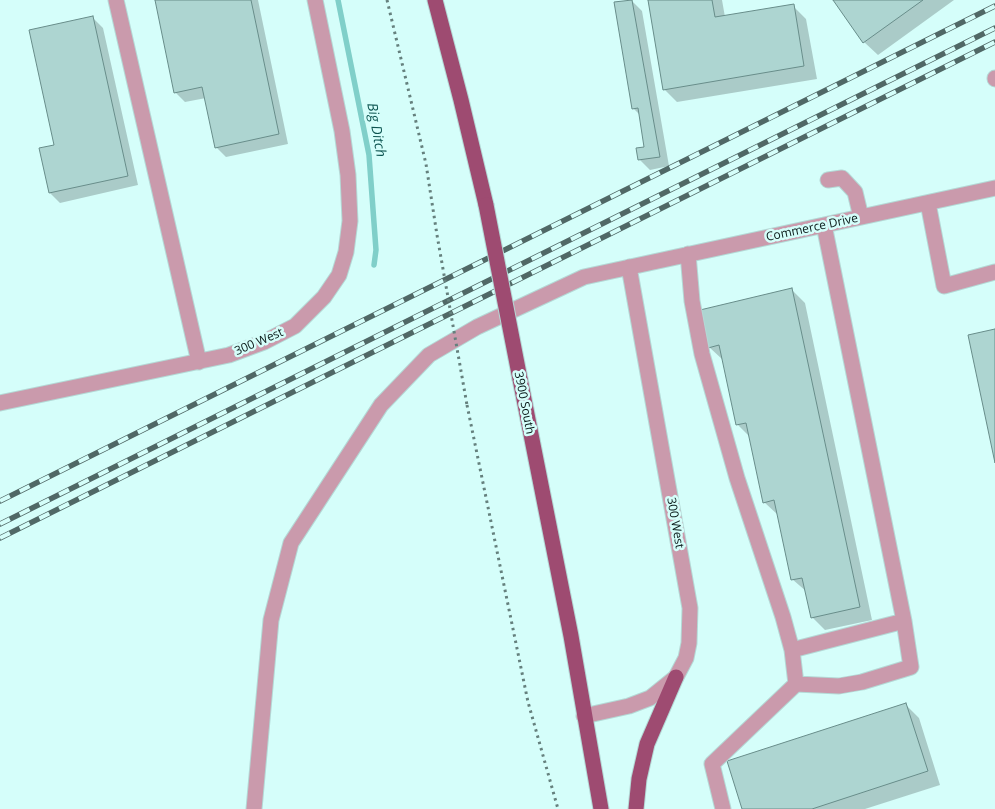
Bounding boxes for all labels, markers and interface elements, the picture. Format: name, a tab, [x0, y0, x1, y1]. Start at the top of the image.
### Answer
water label: Big Ditch	[363, 102, 389, 158]
street label: Commerce Drive	[765, 211, 859, 245]
street label: 300 West	[232, 325, 286, 359]
street label: 3900 South	[511, 371, 537, 435]
street label: 300 West	[663, 496, 687, 550]

